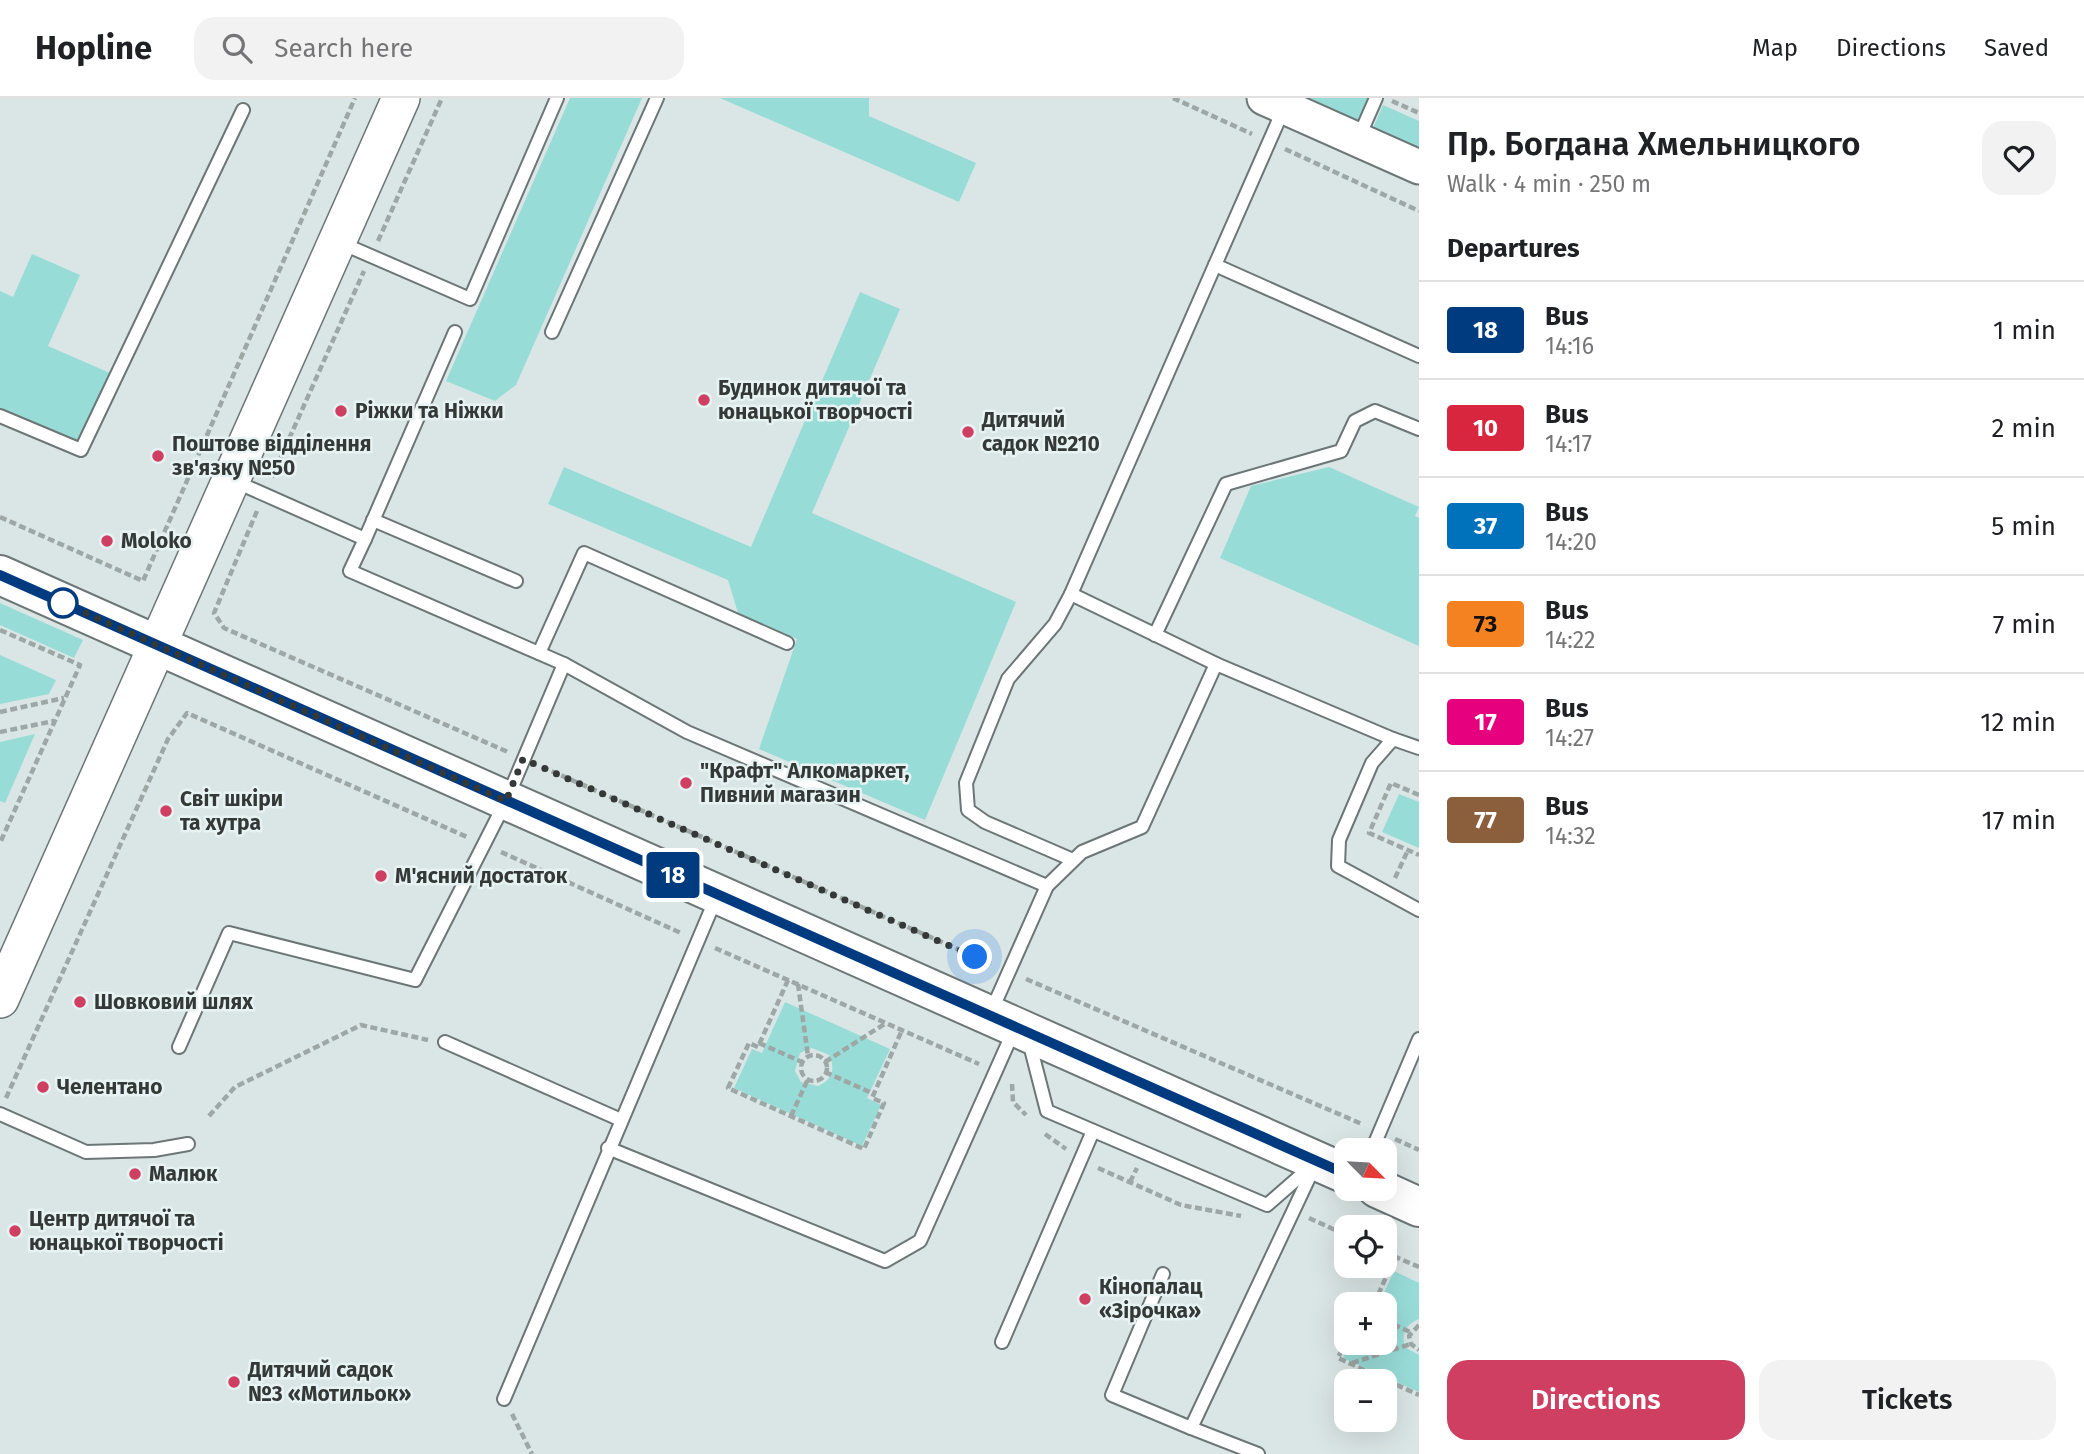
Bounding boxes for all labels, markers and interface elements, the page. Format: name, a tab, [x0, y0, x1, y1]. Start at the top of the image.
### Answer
search box	[194, 17, 684, 80]
text: Hopline	[35, 28, 152, 68]
icon: search	[218, 29, 256, 67]
text: Search here	[274, 33, 413, 64]
text: Map	[1752, 34, 1798, 62]
text: Directions	[1836, 34, 1946, 62]
text: Saved	[1984, 34, 2049, 62]
button: heart	[1982, 121, 2056, 195]
text: Пр. Богдана Хмельницкого	[1447, 124, 1861, 164]
text: Walk · 4 min · 250 m	[1447, 170, 1651, 198]
text: Departures	[1447, 233, 1580, 264]
text: Bus	[1545, 301, 1588, 332]
text: 1 min	[1993, 315, 2056, 346]
text: 18	[1473, 316, 1498, 344]
text: 14:16	[1545, 332, 1594, 360]
place label: Будинок дитячої та юнацької творчості	[718, 375, 913, 425]
marker: Будинок дитячої та юнацької творчості	[696, 392, 712, 408]
place label: Ріжки та Ніжки	[355, 398, 504, 424]
text: Bus	[1545, 399, 1588, 430]
marker: Ріжки та Ніжки	[333, 403, 349, 419]
place label: Дитячий садок №210	[981, 407, 1100, 457]
text: 2 min	[1991, 413, 2056, 444]
text: 10	[1473, 414, 1498, 442]
marker: Дитячий садок №210	[960, 424, 976, 440]
text: 14:17	[1545, 430, 1592, 458]
place label: Поштове відділення зв'язку №50	[172, 431, 371, 481]
marker: Поштове відділення зв'язку №50	[150, 448, 166, 464]
text: Bus	[1545, 497, 1588, 528]
text: 5 min	[1991, 511, 2056, 542]
text: 37	[1474, 512, 1497, 540]
place label: Moloko	[121, 528, 192, 554]
text: 14:20	[1545, 528, 1597, 556]
marker: Moloko	[99, 533, 115, 549]
unlabelled marker	[48, 588, 78, 618]
text: Bus	[1545, 595, 1588, 626]
text: 7 min	[1993, 609, 2056, 640]
text: 73	[1474, 610, 1497, 638]
text: 14:22	[1545, 626, 1596, 654]
text: Bus	[1545, 693, 1588, 724]
text: 12 min	[1980, 707, 2056, 738]
text: 17	[1474, 708, 1497, 736]
text: 14:27	[1545, 724, 1594, 752]
place label: "Крафт" Алкомаркет, Пивний магазин	[700, 758, 910, 808]
marker: "Крафт" Алкомаркет, Пивний магазин	[678, 775, 694, 791]
place label: Світ шкіри та хутра	[180, 786, 283, 836]
text: Bus	[1545, 791, 1588, 822]
marker: Світ шкіри та хутра	[158, 803, 174, 819]
text: 17 min	[1981, 805, 2056, 836]
text: 77	[1474, 806, 1497, 834]
text: 14:32	[1545, 822, 1596, 850]
line badge: 18	[642, 852, 704, 898]
text: 18	[660, 861, 686, 889]
place label: М'ясний достаток	[395, 863, 568, 889]
marker: М'ясний достаток	[373, 868, 389, 884]
your location	[957, 939, 992, 974]
place label: Шовковий шлях	[94, 989, 253, 1015]
marker: Шовковий шлях	[72, 994, 88, 1010]
place label: Челентано	[57, 1074, 162, 1100]
marker: Челентано	[35, 1079, 51, 1095]
north arrow	[1334, 1138, 1396, 1200]
map controls	[1334, 1138, 1397, 1432]
place label: Малюк	[149, 1161, 218, 1187]
marker: Малюк	[127, 1166, 143, 1182]
place label: Центр дитячої та юнацької творчості	[29, 1206, 224, 1256]
button: locate	[1334, 1215, 1397, 1278]
marker: Центр дитячої та юнацької творчості	[7, 1223, 23, 1239]
place label: Кінопалац «Зірочка»	[1099, 1274, 1203, 1324]
marker: Кінопалац «Зірочка»	[1077, 1291, 1093, 1307]
button: +	[1334, 1292, 1397, 1355]
place label: Дитячий садок №3 «Мотильок»	[247, 1357, 411, 1407]
button: Directions	[1447, 1360, 1745, 1440]
button: Tickets	[1759, 1360, 2056, 1440]
button: −	[1334, 1369, 1397, 1432]
marker: Дитячий садок №3 «Мотильок»	[226, 1374, 242, 1390]

